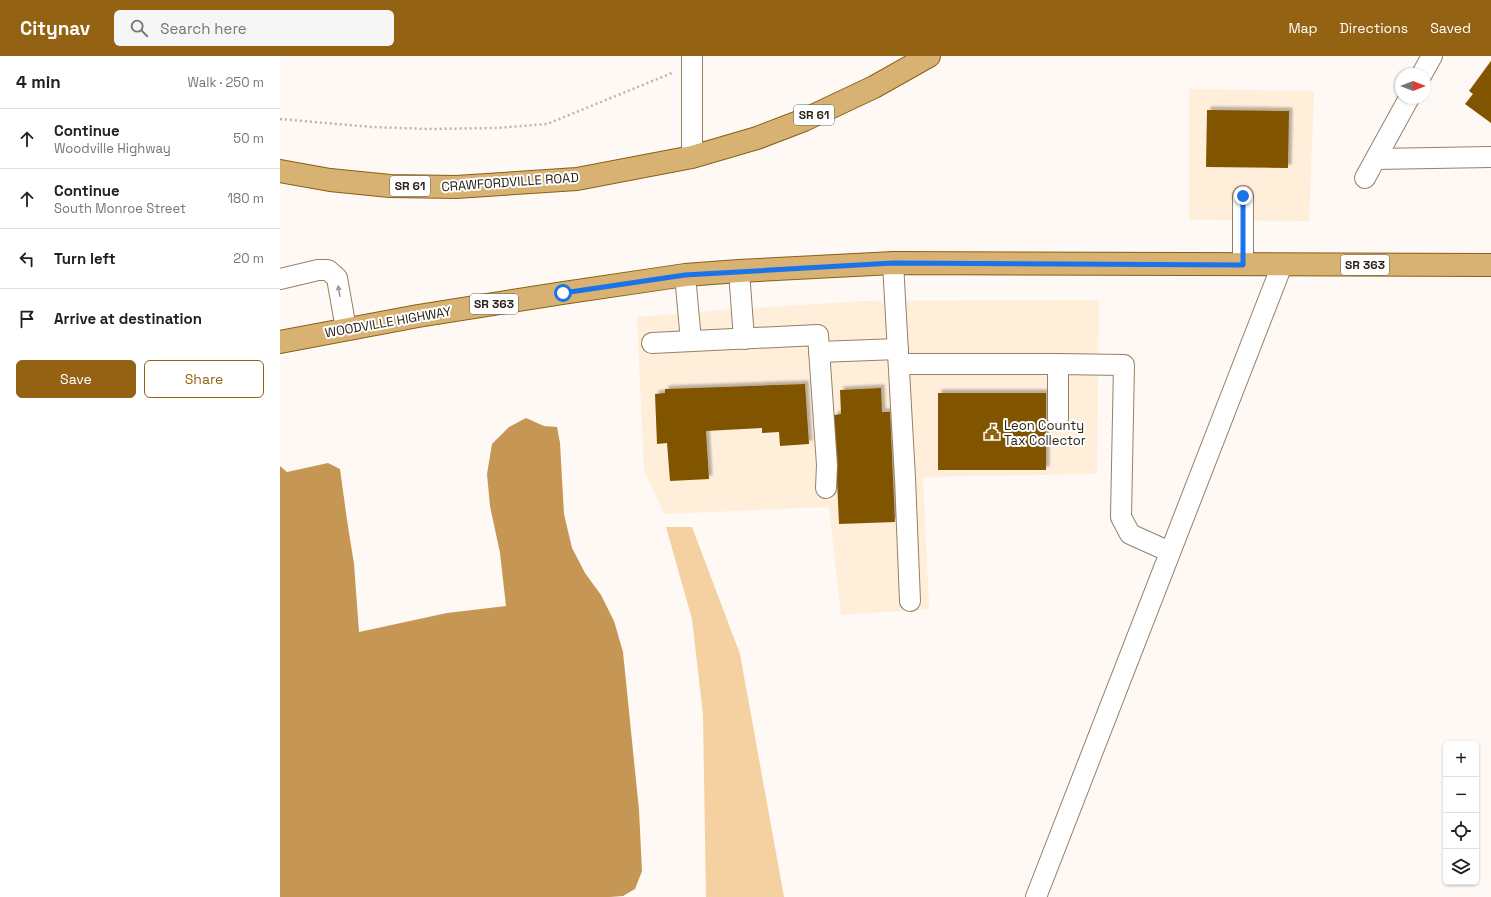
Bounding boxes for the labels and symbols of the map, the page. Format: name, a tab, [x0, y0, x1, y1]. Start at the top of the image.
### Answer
north arrow	[1395, 68, 1431, 104]
road number: SR 61	[794, 105, 834, 125]
street label: CRAWFORDVILLE ROAD	[441, 169, 579, 195]
road number: SR 61	[390, 176, 430, 196]
route end	[1234, 187, 1252, 205]
road number: SR 363	[1341, 255, 1389, 275]
route start	[554, 284, 572, 302]
one-way arrow	[336, 285, 342, 297]
road number: SR 363	[470, 294, 518, 314]
street label: WOODVILLE HIGHWAY	[324, 303, 452, 341]
place label: Leon County Tax Collector	[1004, 417, 1086, 449]
public building icon: Leon County Tax Collector	[983, 423, 1001, 441]

